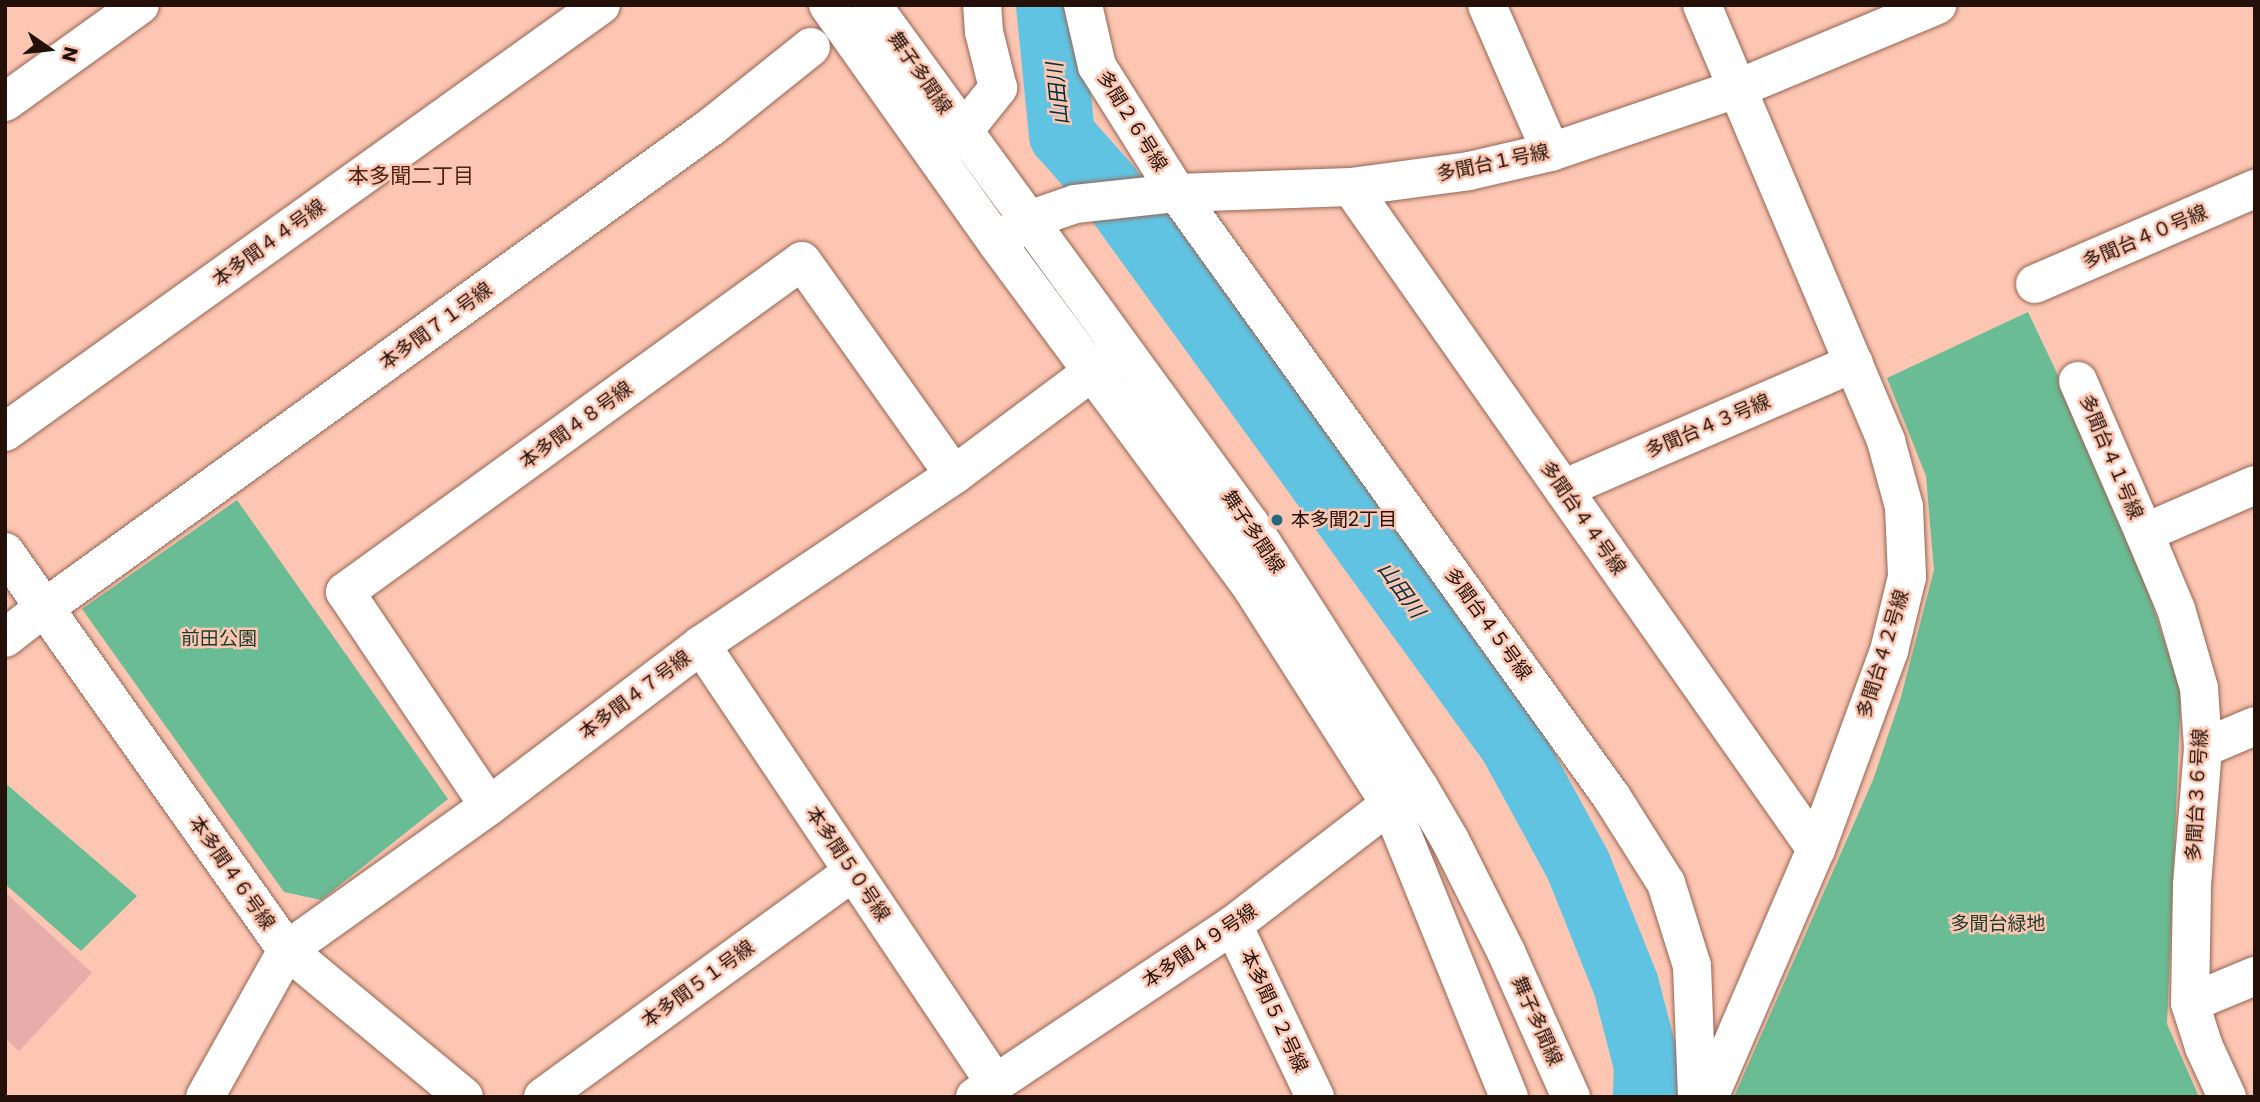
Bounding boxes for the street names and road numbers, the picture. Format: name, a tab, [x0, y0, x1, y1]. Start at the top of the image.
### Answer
street label: 舞子多聞線	[883, 28, 957, 118]
street label: 多聞２６号線	[1092, 67, 1172, 175]
street label: 多聞台１号線	[1435, 140, 1551, 186]
street label: 本多聞４４号線	[208, 195, 330, 291]
street label: 多聞台４０号線	[2079, 201, 2211, 273]
street label: 本多聞７１号線	[375, 278, 497, 374]
street label: 本多聞４８号線	[515, 377, 637, 473]
street label: 多聞台４３号線	[1642, 390, 1774, 462]
street label: 多聞台４１号線	[2075, 391, 2147, 523]
street label: 多聞台４４号線	[1536, 457, 1630, 579]
street label: 舞子多聞線	[1217, 486, 1289, 578]
street label: 多聞台４５号線	[1440, 563, 1536, 685]
street label: 多聞台４２号線	[1853, 587, 1913, 721]
street label: 本多聞４７号線	[575, 646, 695, 744]
street label: 多聞台３６号線	[2182, 728, 2212, 862]
street label: 本多聞５０号線	[801, 802, 895, 926]
street label: 本多聞４６号線	[185, 812, 279, 934]
street label: 本多聞４９号線	[1138, 899, 1262, 993]
street label: 本多聞５１号線	[637, 936, 759, 1032]
street label: 本多聞５２号線	[1236, 946, 1312, 1076]
street label: 舞子多聞線	[1507, 973, 1567, 1069]

